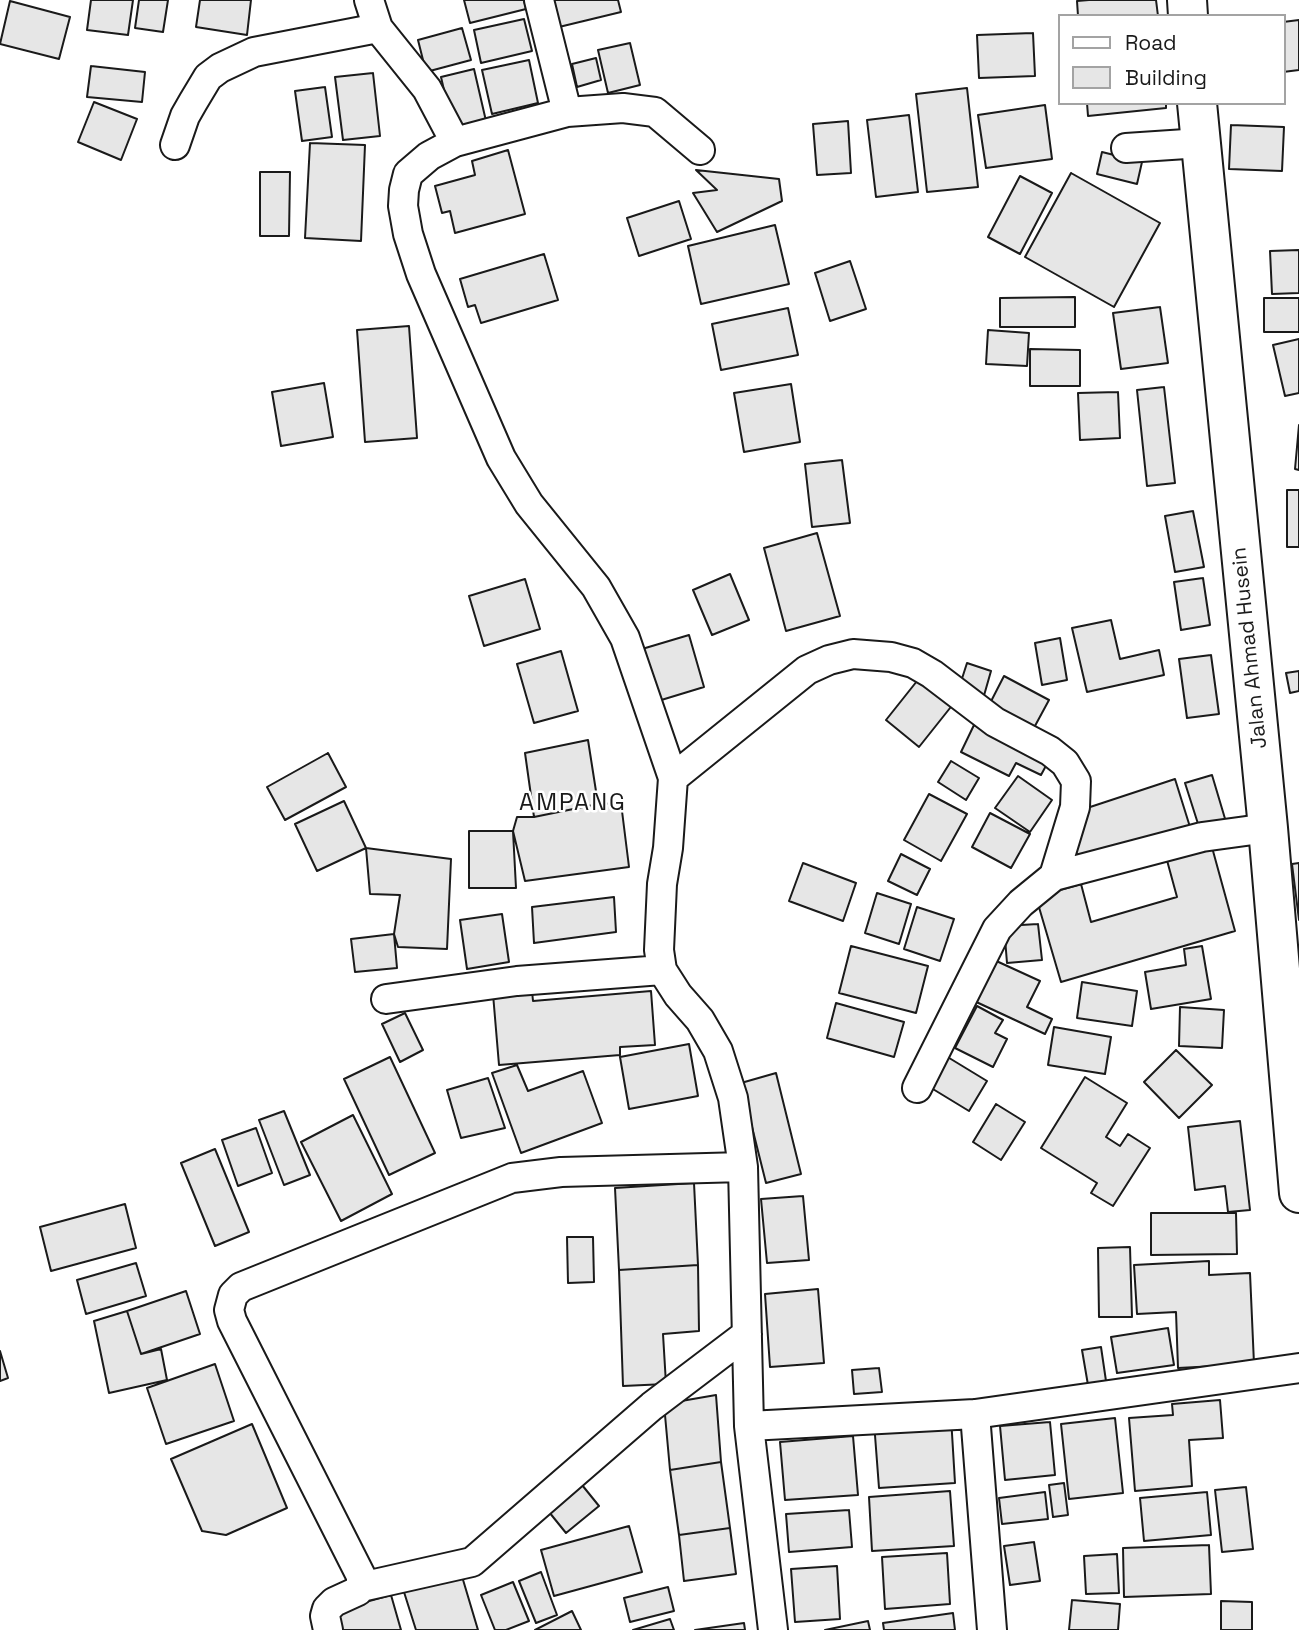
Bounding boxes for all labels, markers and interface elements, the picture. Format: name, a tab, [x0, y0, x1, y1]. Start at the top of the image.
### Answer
legend	[1058, 14, 1285, 105]
text: Road	[1125, 29, 1177, 56]
text: Building	[1125, 64, 1207, 91]
street label: Jalan Ahmad Husein	[1227, 546, 1273, 750]
district label: AMPANG	[520, 789, 626, 817]

